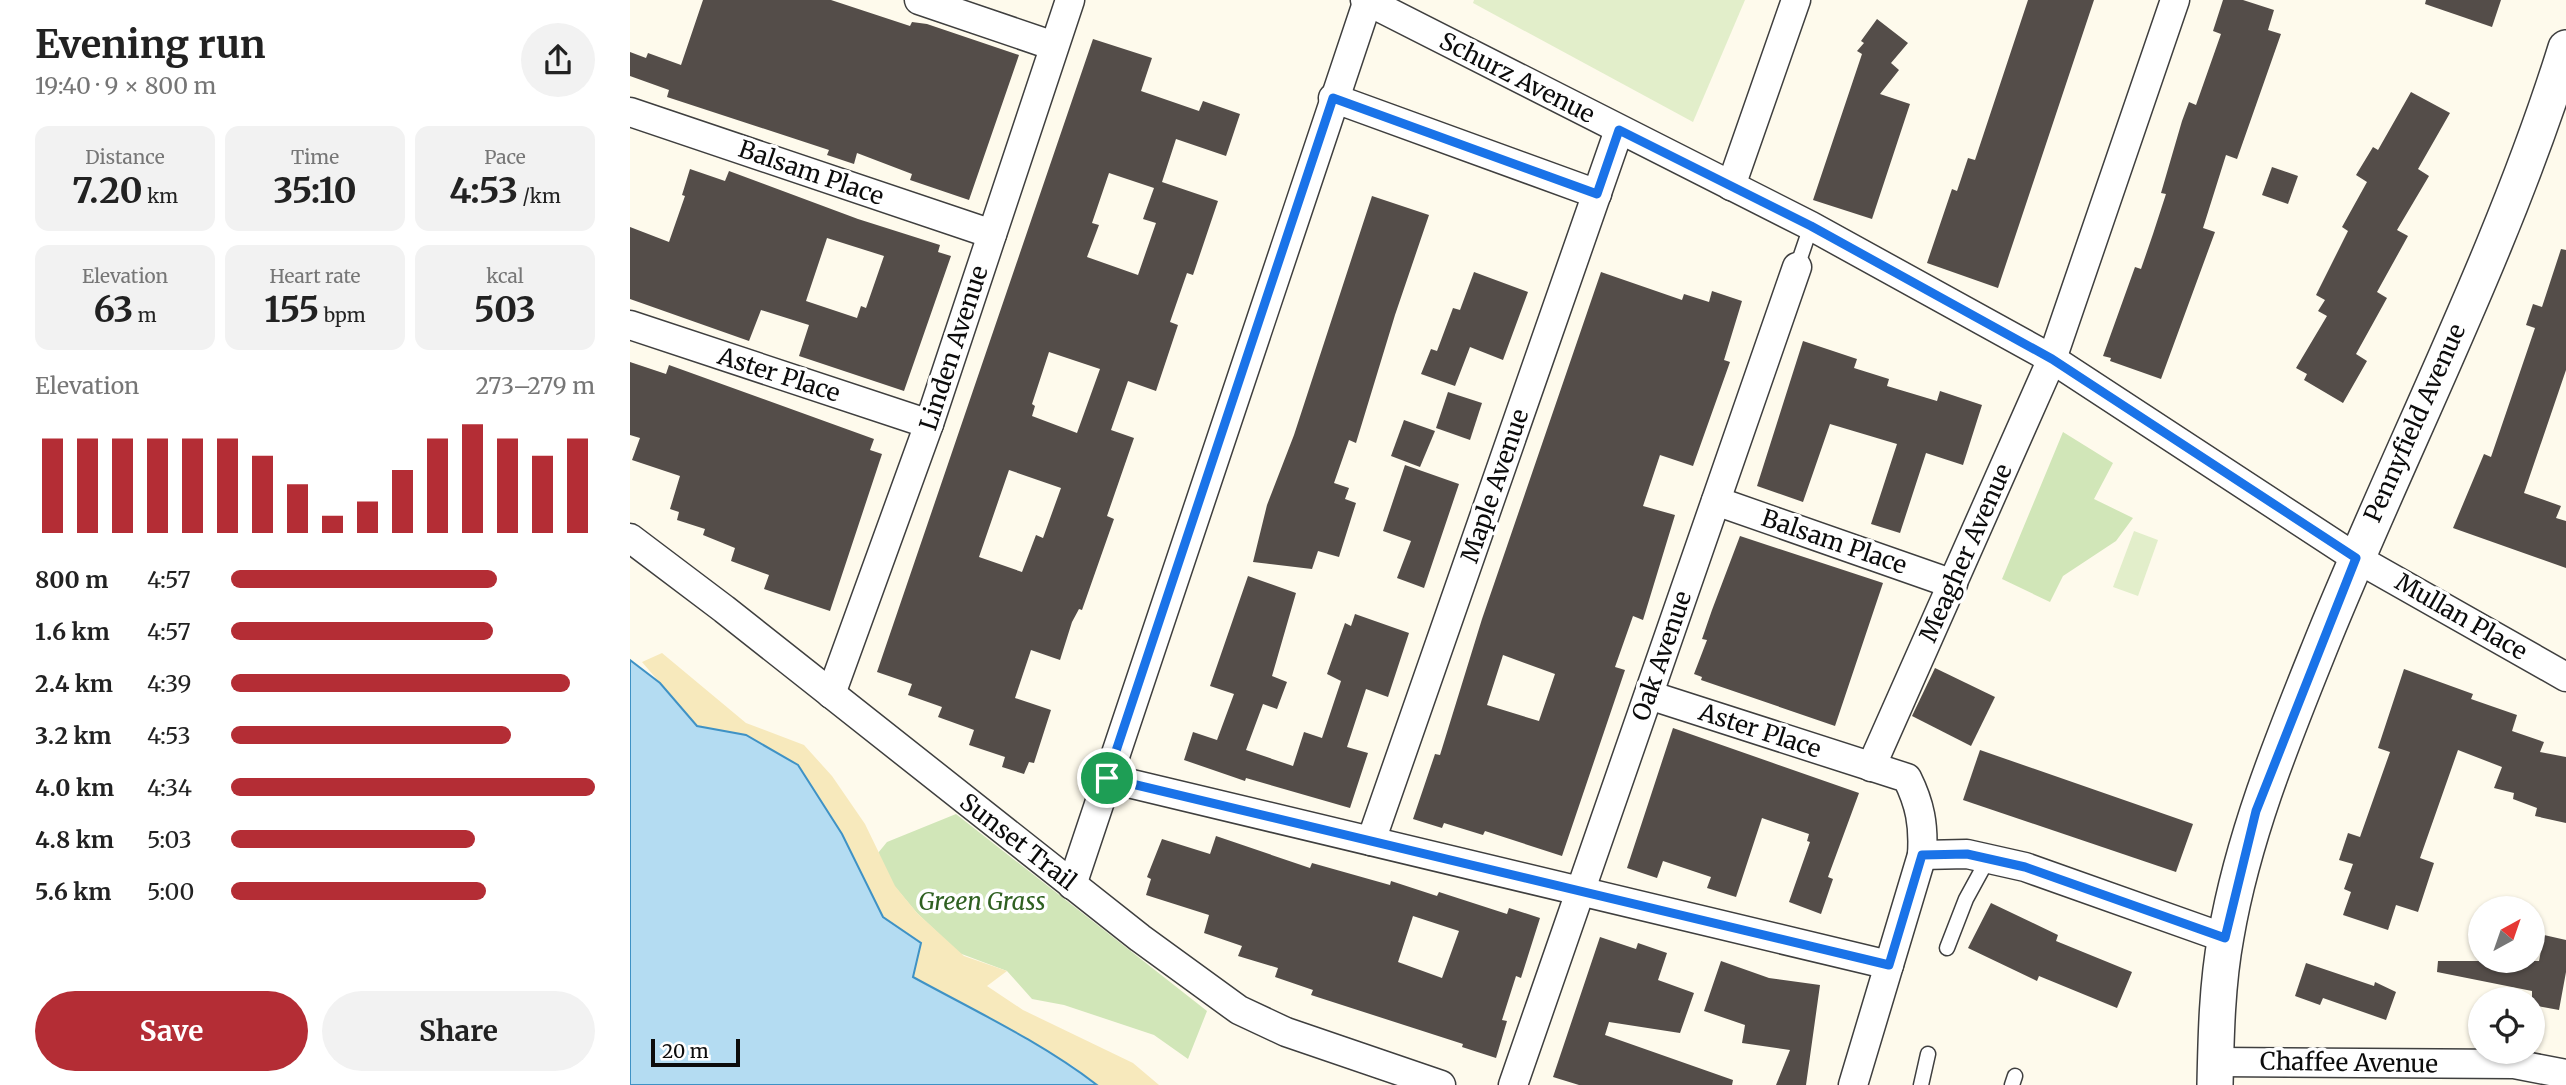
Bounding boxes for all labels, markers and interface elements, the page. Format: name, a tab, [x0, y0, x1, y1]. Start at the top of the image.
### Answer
text: Evening run	[35, 21, 266, 68]
button: share	[521, 23, 595, 97]
street label: Schurz Avenue	[1434, 25, 1600, 130]
text: 19:40 · 9 × 800 m	[35, 71, 216, 100]
street label: Balsam Place	[734, 133, 888, 212]
text: Distance	[85, 145, 165, 169]
text: Time	[291, 145, 339, 169]
text: Pace	[484, 145, 526, 169]
text: 7.20	[72, 169, 143, 213]
text: 35:10	[273, 169, 357, 213]
text: 4:53	[449, 169, 518, 213]
text: km	[143, 184, 178, 208]
text: /km	[518, 184, 561, 208]
street label: Linden Avenue	[912, 262, 995, 434]
text: Elevation	[82, 264, 168, 288]
text: Heart rate	[270, 264, 360, 288]
text: kcal	[486, 264, 524, 288]
text: 63	[93, 288, 133, 332]
text: 155	[264, 288, 319, 332]
text: 503	[474, 288, 536, 332]
text: m	[133, 303, 157, 327]
text: bpm	[319, 303, 366, 327]
street label: Pennyfield Avenue	[2357, 319, 2472, 527]
street label: Aster Place	[713, 340, 844, 409]
text: Elevation	[35, 371, 139, 400]
text: 273–279 m	[475, 371, 595, 400]
street label: Maple Avenue	[1454, 405, 1535, 567]
street label: Meagher Avenue	[1912, 459, 2019, 647]
street label: Balsam Place	[1757, 502, 1911, 581]
text: 800 m	[35, 565, 108, 594]
text: 4:57	[147, 565, 191, 594]
street label: Mullan Place	[2390, 566, 2533, 667]
street label: Oak Avenue	[1625, 587, 1698, 725]
text: 1.6 km	[35, 617, 110, 646]
text: 4:57	[147, 617, 191, 646]
text: 2.4 km	[35, 669, 113, 698]
text: 4:39	[147, 669, 191, 698]
street label: Aster Place	[1694, 696, 1825, 765]
text: 3.2 km	[35, 721, 112, 750]
text: 4:53	[147, 721, 191, 750]
pin	[1077, 748, 1137, 808]
icon: arrive	[1088, 759, 1126, 797]
text: 4.0 km	[35, 773, 114, 802]
text: 4:34	[147, 773, 192, 802]
street label: Sunset Trail	[954, 786, 1083, 897]
text: 4.8 km	[35, 825, 114, 854]
text: 5:03	[147, 825, 192, 854]
text: 5.6 km	[35, 877, 111, 906]
text: 5:00	[147, 877, 194, 906]
park label: Green Grass	[919, 886, 1045, 917]
north arrow	[2468, 896, 2544, 973]
map controls	[2468, 896, 2545, 1064]
button: locate	[2468, 987, 2545, 1064]
button: Save	[35, 991, 308, 1071]
button: Share	[322, 991, 595, 1071]
scale bar	[651, 1036, 740, 1068]
text: 20 m	[662, 1039, 709, 1063]
street label: Chaffee Avenue	[2260, 1045, 2438, 1080]

